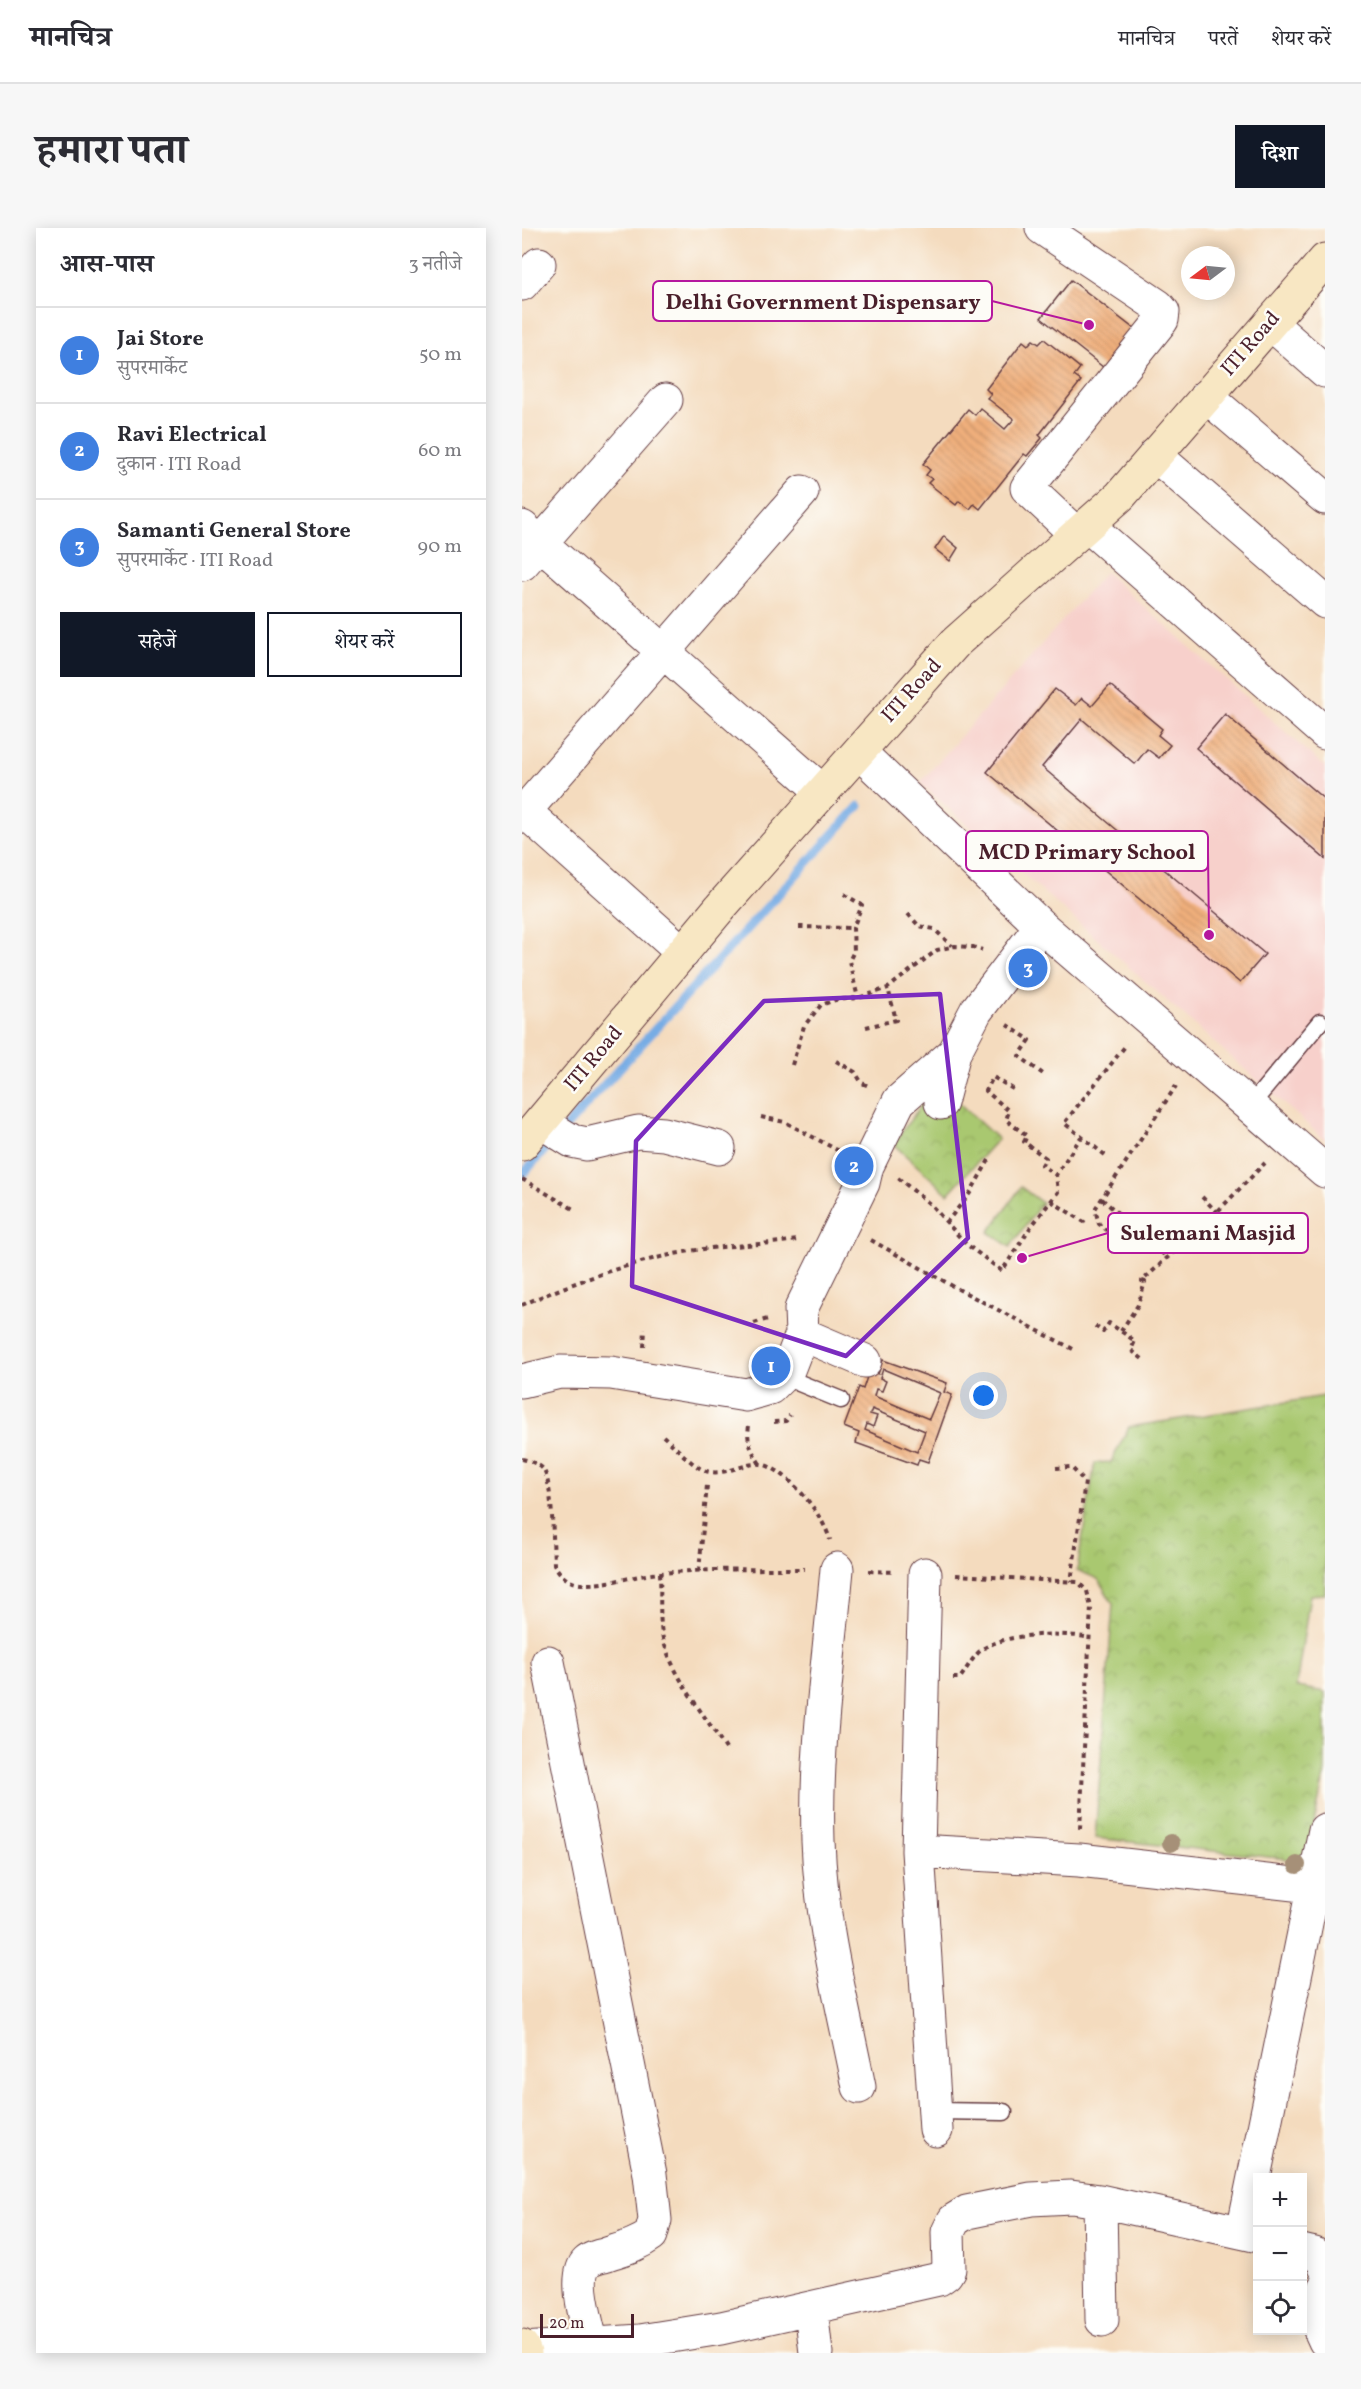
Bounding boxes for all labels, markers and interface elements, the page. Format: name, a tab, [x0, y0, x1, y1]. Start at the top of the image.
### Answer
text: मानचित्र	[30, 19, 112, 58]
text: मानचित्र	[1118, 25, 1175, 54]
text: परतें	[1208, 25, 1238, 54]
text: शेयर करें	[1271, 25, 1331, 54]
text: हमारा पता	[36, 123, 187, 182]
button: दिशा	[1235, 125, 1325, 188]
north arrow	[1181, 246, 1235, 300]
text: आस-पास	[60, 247, 154, 283]
text: 3 नतीजे	[408, 251, 462, 279]
callout: Delhi Government Dispensary	[653, 281, 992, 321]
text: Delhi Government Dispensary	[665, 288, 981, 319]
street label: ITI Road	[1215, 305, 1287, 383]
text: Jai Store	[117, 324, 204, 355]
text: 1	[75, 341, 84, 369]
text: 50 m	[419, 341, 462, 369]
text: सुपरमार्केट	[117, 355, 187, 383]
text: Ravi Electrical	[117, 420, 267, 451]
text: 2	[74, 437, 85, 465]
text: 60 m	[418, 437, 462, 465]
text: दुकान · ITI Road	[117, 451, 242, 479]
text: Samanti General Store	[117, 516, 351, 547]
text: 3	[74, 533, 85, 561]
text: 90 m	[418, 533, 462, 561]
text: सुपरमार्केट · ITI Road	[117, 547, 273, 575]
button: सहेजें	[60, 612, 255, 677]
button: शेयर करें	[267, 612, 462, 677]
street label: ITI Road	[875, 652, 949, 730]
callout: MCD Primary School	[966, 831, 1208, 871]
text: MCD Primary School	[979, 838, 1195, 869]
pin: 3	[1008, 946, 1048, 990]
street label: ITI Road	[558, 1020, 630, 1098]
pin: 2	[834, 1144, 874, 1188]
callout: Sulemani Masjid	[1108, 1213, 1308, 1253]
text: Sulemani Masjid	[1120, 1219, 1296, 1250]
pin: 1	[752, 1344, 790, 1388]
your location	[969, 1381, 998, 1410]
map controls	[1253, 2173, 1307, 2335]
button: +	[1253, 2173, 1307, 2227]
button: −	[1253, 2227, 1307, 2281]
button: locate	[1253, 2281, 1307, 2335]
scale bar	[540, 2311, 634, 2338]
text: 20 m	[549, 2313, 584, 2335]

